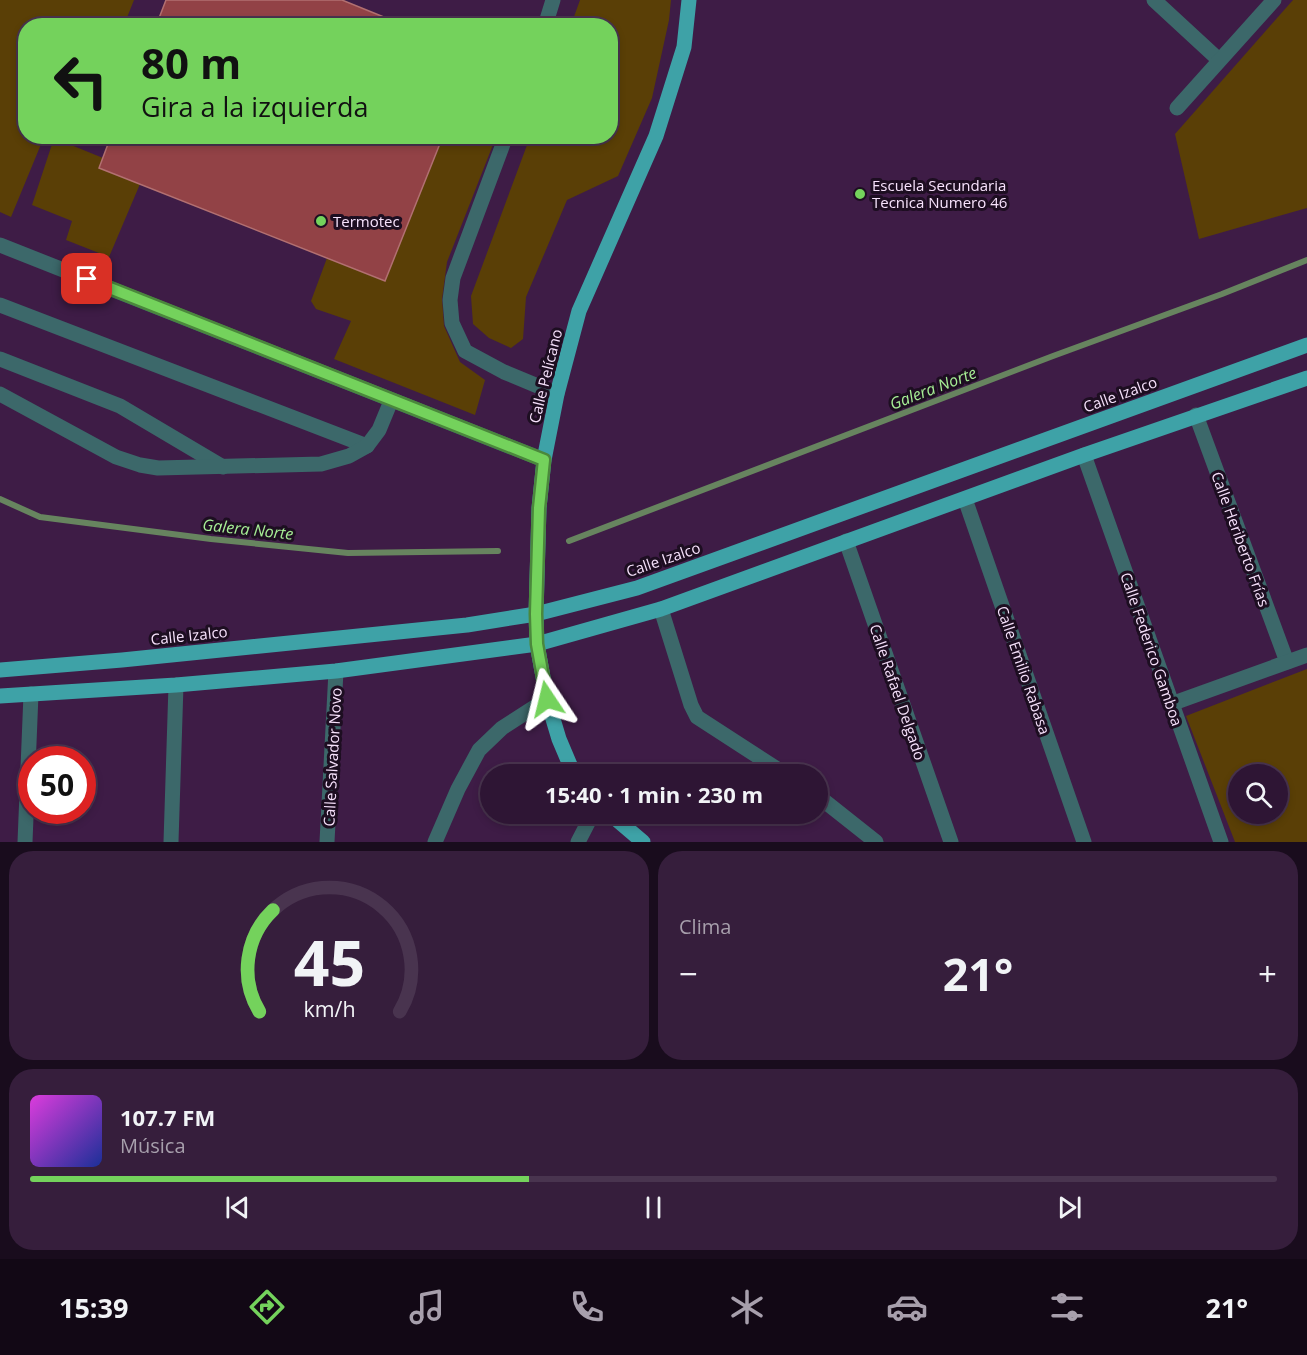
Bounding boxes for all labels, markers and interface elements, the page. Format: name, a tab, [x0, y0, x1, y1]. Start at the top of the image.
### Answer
text: 80 m	[141, 34, 241, 91]
icon: left	[42, 42, 120, 120]
text: Gira a la izquierda	[141, 88, 368, 125]
place label: Escuela Secundaria Tecnica Numero 46	[872, 175, 1007, 212]
marker: Escuela Secundaria Tecnica Numero 46	[853, 187, 867, 201]
place label: Termotec	[333, 211, 400, 231]
marker: Termotec	[314, 214, 328, 228]
pin	[61, 253, 112, 304]
icon: arrive	[70, 262, 103, 295]
street label: Calle Pelícano	[524, 327, 566, 425]
water label: Galera Norte	[886, 361, 980, 415]
street label: Calle Izalco	[1080, 371, 1160, 417]
street label: Calle Heriberto Frías	[1207, 469, 1275, 609]
water label: Galera Norte	[201, 513, 295, 545]
street label: Calle Izalco	[623, 537, 703, 581]
street label: Calle Federico Gamboa	[1116, 570, 1188, 728]
street label: Calle Emilio Rabasa	[993, 603, 1055, 737]
street label: Calle Izalco	[150, 621, 228, 649]
street label: Calle Rafael Delgado	[865, 621, 931, 763]
position arrow	[515, 667, 579, 731]
street label: Calle Salvador Novo	[318, 687, 346, 827]
speed limit sign: 50	[18, 746, 96, 824]
map controls	[1228, 764, 1288, 824]
button: search	[1228, 764, 1288, 824]
text: 15:40 · 1 min · 230 m	[545, 779, 763, 809]
text: Clima	[679, 913, 731, 940]
text: 45	[293, 919, 365, 1004]
text: 21°	[943, 943, 1013, 1004]
text: −	[679, 951, 698, 996]
text: +	[1258, 951, 1277, 996]
text: km/h	[303, 995, 355, 1024]
text: 107.7 FM	[120, 1102, 215, 1132]
text: Música	[120, 1132, 186, 1159]
icon: previous	[221, 1191, 254, 1224]
icon: pause	[637, 1191, 670, 1224]
icon: next	[1053, 1191, 1086, 1224]
icon: directions	[246, 1286, 288, 1328]
icon: music	[406, 1286, 448, 1328]
icon: phone	[566, 1286, 608, 1328]
icon: climate	[726, 1286, 768, 1328]
icon: car	[886, 1286, 928, 1328]
icon: filters	[1046, 1286, 1088, 1328]
text: 15:39	[59, 1289, 128, 1326]
text: 21°	[1206, 1289, 1248, 1326]

